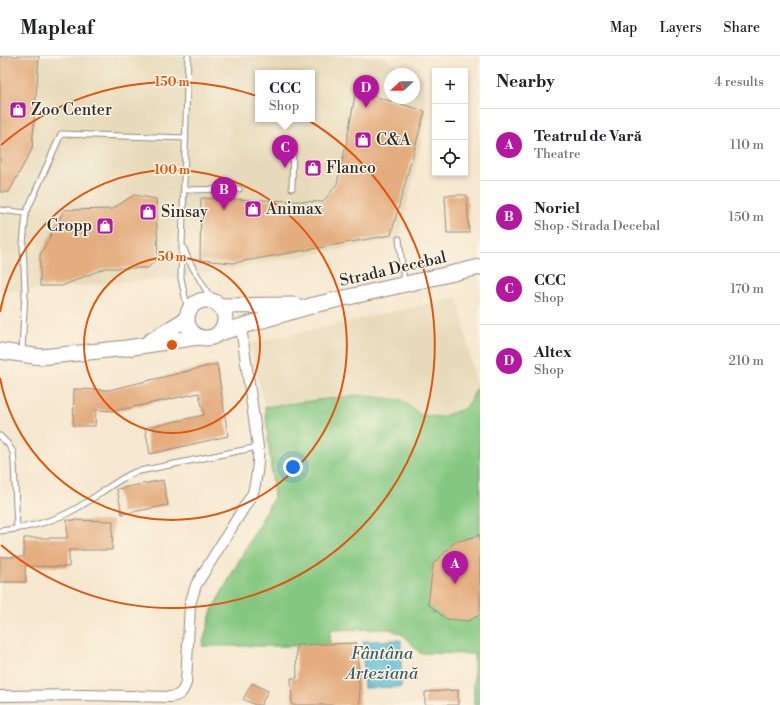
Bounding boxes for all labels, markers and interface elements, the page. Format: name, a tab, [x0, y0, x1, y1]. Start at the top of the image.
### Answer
text: Mapleaf	[20, 16, 93, 40]
text: Map	[610, 19, 637, 37]
text: Layers	[659, 19, 702, 37]
text: Share	[724, 19, 760, 37]
north arrow	[384, 68, 420, 104]
map controls	[432, 68, 468, 176]
button: +	[432, 68, 468, 104]
popup	[255, 70, 315, 122]
text: Nearby	[496, 71, 555, 93]
text: 4 results	[714, 74, 764, 90]
text: 150 m	[155, 75, 189, 90]
pin: D	[353, 75, 379, 108]
text: CCC	[269, 79, 301, 98]
text: Shop	[269, 98, 299, 114]
shop icon: Zoo Center	[8, 100, 28, 120]
place label: Zoo Center	[31, 100, 112, 120]
button: −	[432, 104, 468, 140]
text: Teatrul de Vară	[534, 127, 642, 146]
shop icon: C&A	[353, 130, 373, 150]
place label: C&A	[376, 130, 412, 150]
pin: C	[272, 135, 298, 168]
text: A	[504, 137, 514, 153]
text: 110 m	[730, 137, 764, 153]
button: locate	[432, 140, 468, 176]
text: Theatre	[534, 146, 580, 162]
shop icon: Flanco	[303, 158, 323, 178]
place label: Flanco	[326, 158, 376, 178]
text: 100 m	[154, 163, 190, 178]
pin: B	[211, 177, 237, 210]
shop icon: Animax	[243, 199, 263, 219]
place label: Animax	[265, 199, 323, 219]
text: Noriel	[534, 199, 580, 218]
shop icon: Sinsay	[138, 202, 158, 222]
place label: Sinsay	[161, 202, 208, 222]
text: B	[504, 209, 514, 225]
text: 150 m	[729, 209, 764, 225]
place label: Cropp	[47, 216, 92, 236]
shop icon: Cropp	[95, 216, 115, 236]
text: Shop · Strada Decebal	[534, 218, 660, 234]
street label: Strada Decebal	[338, 247, 449, 291]
text: 50 m	[157, 250, 187, 265]
text: CCC	[534, 271, 566, 290]
text: C	[504, 281, 514, 297]
text: 170 m	[730, 281, 764, 297]
text: Shop	[534, 290, 564, 306]
centre of rings	[165, 338, 179, 352]
text: Altex	[534, 343, 572, 362]
text: D	[504, 353, 514, 369]
text: 210 m	[729, 353, 764, 369]
text: Shop	[534, 362, 564, 378]
your location	[283, 457, 303, 477]
pin: A	[442, 551, 468, 584]
water label: Fântâna Arteziană	[344, 643, 419, 685]

